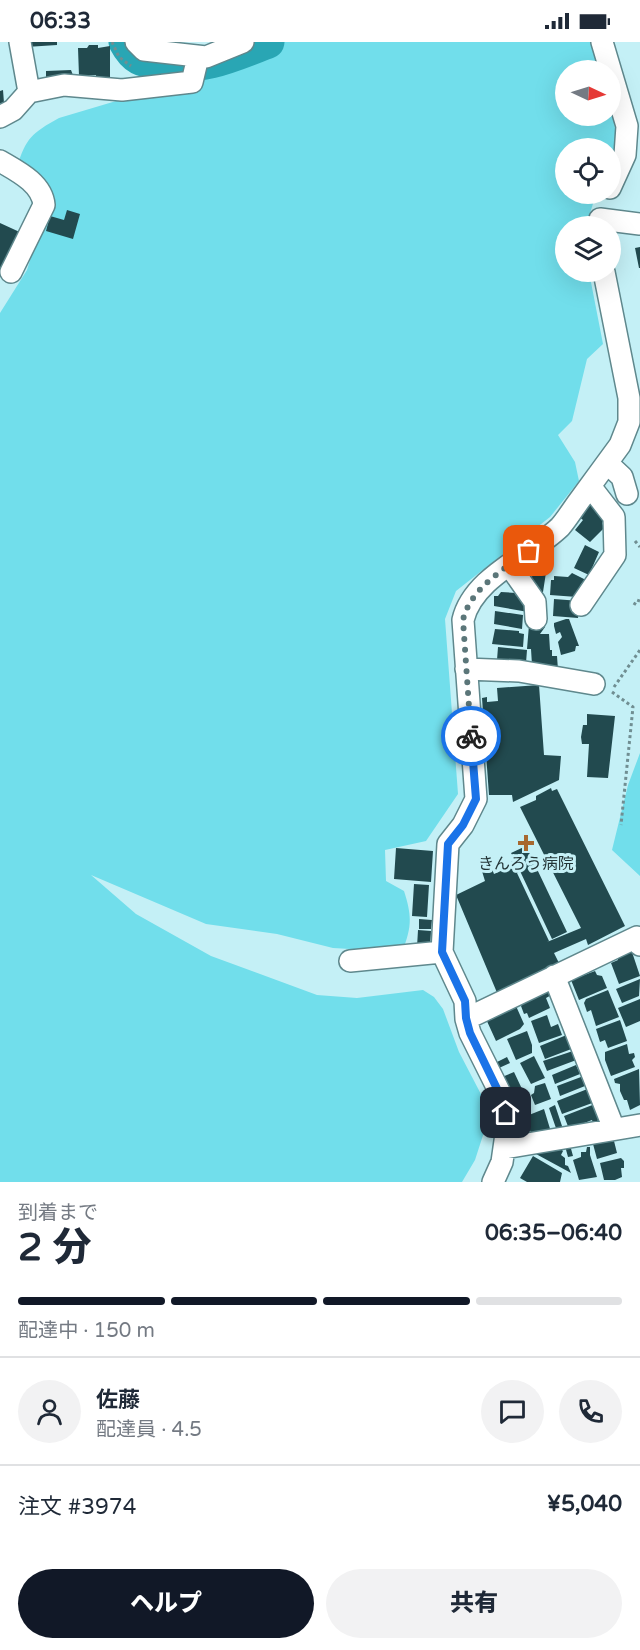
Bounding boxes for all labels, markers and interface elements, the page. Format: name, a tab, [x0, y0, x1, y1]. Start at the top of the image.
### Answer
text: 06:33	[30, 8, 91, 34]
north arrow	[555, 60, 621, 126]
map controls	[555, 60, 621, 282]
button: locate	[555, 138, 621, 204]
button: layers	[555, 216, 621, 282]
pin	[503, 525, 554, 576]
icon: bag	[512, 534, 545, 567]
courier	[441, 706, 501, 766]
icon: bike	[455, 720, 488, 753]
marker: きんろう病院	[517, 834, 535, 852]
place label: きんろう病院	[478, 854, 574, 874]
pin	[480, 1087, 531, 1138]
icon: home	[489, 1096, 522, 1129]
text: 到着まで	[18, 1201, 98, 1225]
text: 06:35–06:40	[485, 1220, 622, 1246]
text: 2 分	[18, 1224, 92, 1271]
text: 配達中 · 150 m	[18, 1319, 155, 1343]
button: person	[18, 1380, 81, 1443]
button: chat	[481, 1380, 544, 1443]
button: phone	[559, 1380, 622, 1443]
text: 佐藤	[96, 1387, 140, 1413]
text: 配達員 · 4.5	[96, 1418, 202, 1442]
text: ¥5,040	[547, 1491, 622, 1517]
text: 注文 #3974	[18, 1494, 136, 1520]
button: ヘルプ	[18, 1569, 314, 1638]
button: 共有	[326, 1569, 622, 1638]

